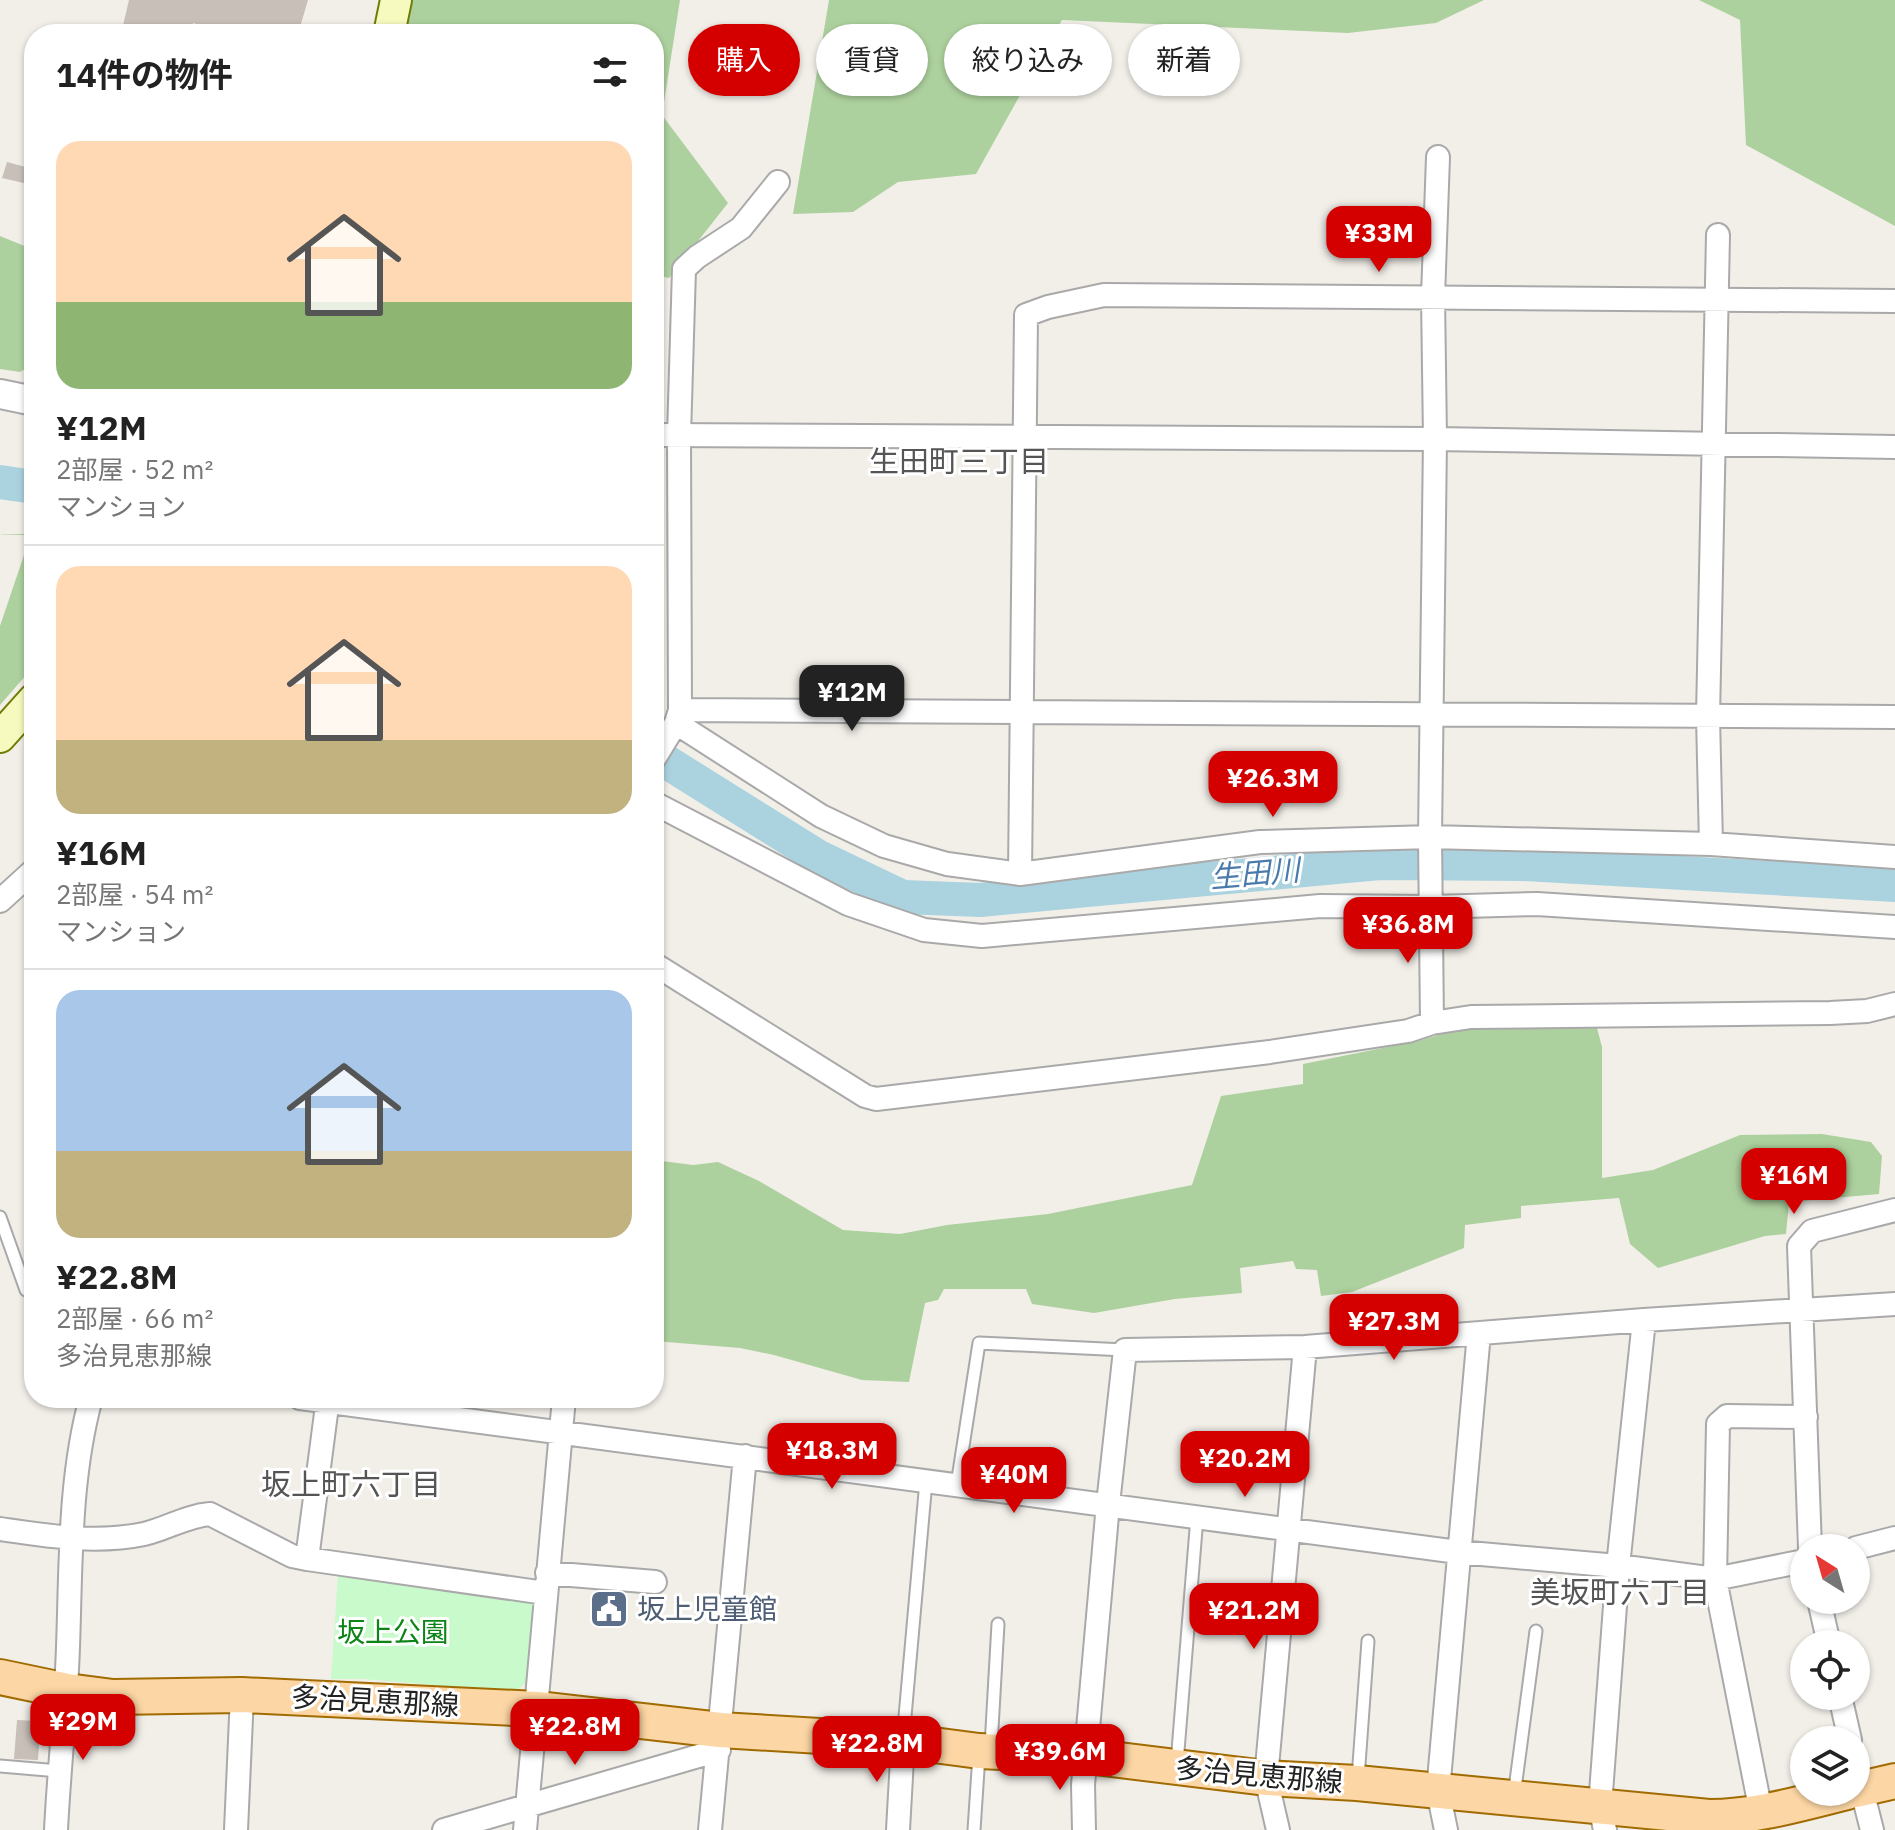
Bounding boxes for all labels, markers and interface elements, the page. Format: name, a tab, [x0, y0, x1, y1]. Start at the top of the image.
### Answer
chip: 購入	[688, 24, 800, 96]
chip: 賃貸	[816, 24, 928, 96]
chip: 絞り込み	[944, 24, 1112, 96]
chip: 新着	[1128, 24, 1240, 96]
icon: filters	[588, 50, 632, 94]
text: 14件の物件	[56, 52, 233, 96]
icon: home	[272, 193, 416, 337]
pin: ¥33M	[1332, 206, 1426, 274]
text: ¥33M	[1344, 215, 1414, 249]
text: ¥12M	[56, 405, 147, 449]
district label: 生田町三丁目	[869, 441, 1049, 480]
text: 2部屋 · 52 m²	[56, 452, 213, 486]
text: マンション	[56, 489, 186, 523]
icon: home	[272, 618, 416, 762]
pin: ¥12M	[805, 665, 899, 733]
text: ¥12M	[817, 674, 887, 708]
pin: ¥26.3M	[1208, 751, 1338, 819]
text: ¥26.3M	[1226, 760, 1320, 794]
text: ¥16M	[56, 830, 147, 874]
water label: 生田川	[1208, 849, 1304, 896]
text: 2部屋 · 54 m²	[56, 877, 213, 911]
pin: ¥36.8M	[1343, 897, 1473, 965]
text: ¥36.8M	[1361, 906, 1455, 940]
text: マンション	[56, 914, 186, 948]
icon: home	[272, 1042, 416, 1186]
pin: ¥16M	[1747, 1148, 1841, 1216]
text: ¥16M	[1759, 1157, 1829, 1191]
text: ¥22.8M	[56, 1254, 178, 1298]
pin: ¥27.3M	[1329, 1294, 1459, 1362]
text: 2部屋 · 66 m²	[56, 1301, 213, 1335]
text: ¥27.3M	[1347, 1303, 1441, 1337]
text: 多治見恵那線	[56, 1338, 212, 1372]
pin: ¥18.3M	[767, 1423, 897, 1491]
pin: ¥20.2M	[1180, 1431, 1310, 1499]
text: ¥18.3M	[785, 1432, 879, 1466]
text: ¥20.2M	[1198, 1440, 1292, 1474]
pin: ¥40M	[967, 1447, 1061, 1515]
text: ¥40M	[979, 1456, 1049, 1490]
district label: 坂上町六丁目	[261, 1464, 441, 1503]
north arrow	[1790, 1534, 1870, 1614]
map controls	[1790, 1534, 1870, 1806]
district label: 美坂町六丁目	[1530, 1572, 1710, 1611]
pin: ¥21.2M	[1189, 1583, 1319, 1651]
public building icon: 坂上児童館	[588, 1588, 630, 1630]
place label: 坂上児童館	[637, 1590, 777, 1627]
text: ¥21.2M	[1207, 1592, 1301, 1626]
park label: 坂上公園	[337, 1613, 449, 1650]
button: locate	[1790, 1630, 1870, 1710]
street label: 多治見恵那線	[290, 1678, 460, 1723]
pin: ¥29M	[36, 1694, 130, 1762]
pin: ¥22.8M	[510, 1699, 640, 1767]
text: ¥29M	[48, 1703, 118, 1737]
text: ¥22.8M	[528, 1708, 622, 1742]
pin: ¥22.8M	[812, 1716, 942, 1784]
pin: ¥39.6M	[995, 1724, 1125, 1792]
text: ¥22.8M	[830, 1725, 924, 1759]
button: layers	[1790, 1726, 1870, 1806]
text: ¥39.6M	[1013, 1733, 1107, 1767]
street label: 多治見恵那線	[1174, 1749, 1344, 1800]

